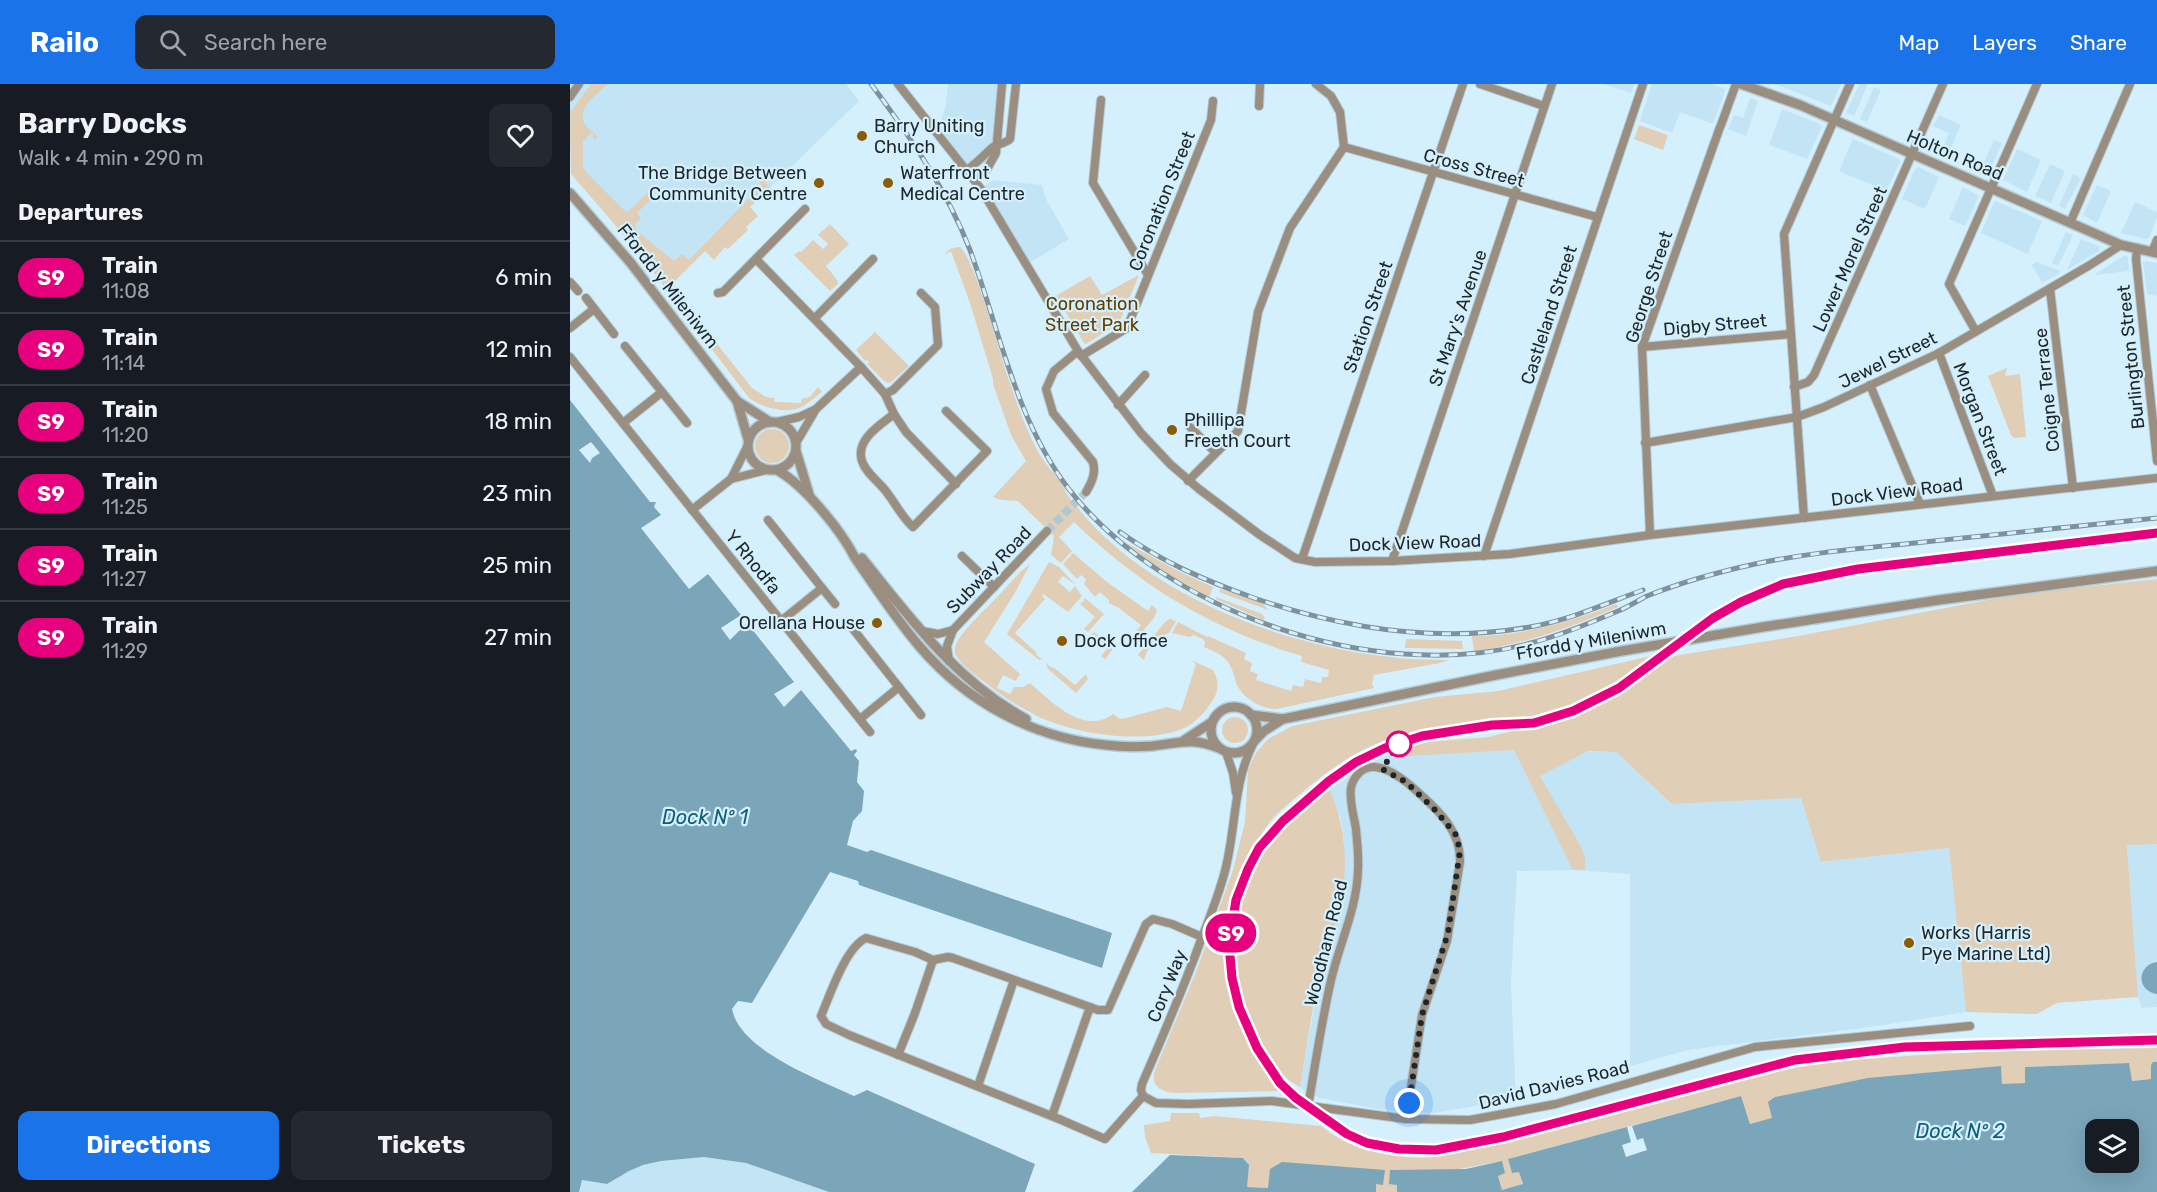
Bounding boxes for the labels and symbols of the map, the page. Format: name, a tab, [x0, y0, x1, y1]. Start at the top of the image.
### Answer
place label: Barry Uniting Church	[874, 115, 984, 158]
street label: Holton Road	[1903, 125, 2007, 185]
street label: Coronation Street	[1124, 128, 1200, 274]
marker: Barry Uniting Church	[855, 129, 869, 143]
street label: Cross Street	[1421, 144, 1527, 192]
place label: The Bridge Between Community Centre	[638, 162, 807, 205]
place label: Waterfront Medical Centre	[900, 162, 1025, 205]
marker: The Bridge Between Community Centre	[812, 176, 826, 190]
marker: Waterfront Medical Centre	[881, 176, 895, 190]
street label: Lower Morel Street	[1808, 183, 1892, 335]
street label: Ffordd y Mileniwm	[613, 219, 723, 353]
street label: George Street	[1621, 228, 1677, 346]
street label: Castleland Street	[1516, 243, 1582, 387]
street label: St Mary's Avenue	[1424, 247, 1492, 389]
street label: Station Street	[1339, 258, 1397, 376]
street label: Burlington Street	[2112, 284, 2150, 430]
park label: Coronation Street Park	[1045, 293, 1140, 336]
street label: Digby Street	[1662, 310, 1768, 340]
street label: Jewel Street	[1835, 327, 1941, 393]
street label: Coigne Terrace	[2030, 327, 2064, 453]
street label: Morgan Street	[1948, 359, 2012, 479]
place label: Phillipa Freeth Court	[1184, 409, 1290, 452]
marker: Phillipa Freeth Court	[1165, 423, 1179, 437]
street label: Dock View Road	[1830, 473, 1964, 511]
street label: Subway Road	[942, 522, 1036, 618]
street label: Y Rhodfa	[721, 526, 785, 598]
street label: Dock View Road	[1348, 530, 1482, 556]
place label: Orellana House	[739, 612, 865, 634]
marker: Orellana House	[870, 616, 884, 630]
street label: Ffordd y Mileniwm	[1514, 617, 1668, 665]
place label: Dock Office	[1074, 630, 1168, 652]
marker: Dock Office	[1055, 634, 1069, 648]
unlabelled marker	[1386, 731, 1412, 757]
water label: Dock Nº 1	[662, 805, 748, 829]
street label: Woodham Road	[1300, 878, 1352, 1008]
line badge: S9	[1204, 914, 1258, 952]
place label: Works (Harris Pye Marine Ltd)	[1921, 922, 2051, 965]
marker: Works (Harris Pye Marine Ltd)	[1902, 936, 1916, 950]
street label: Cory Way	[1142, 946, 1192, 1026]
street label: David Davies Road	[1476, 1056, 1632, 1114]
your location	[1394, 1088, 1424, 1118]
water label: Dock Nº 2	[1915, 1119, 2005, 1143]

